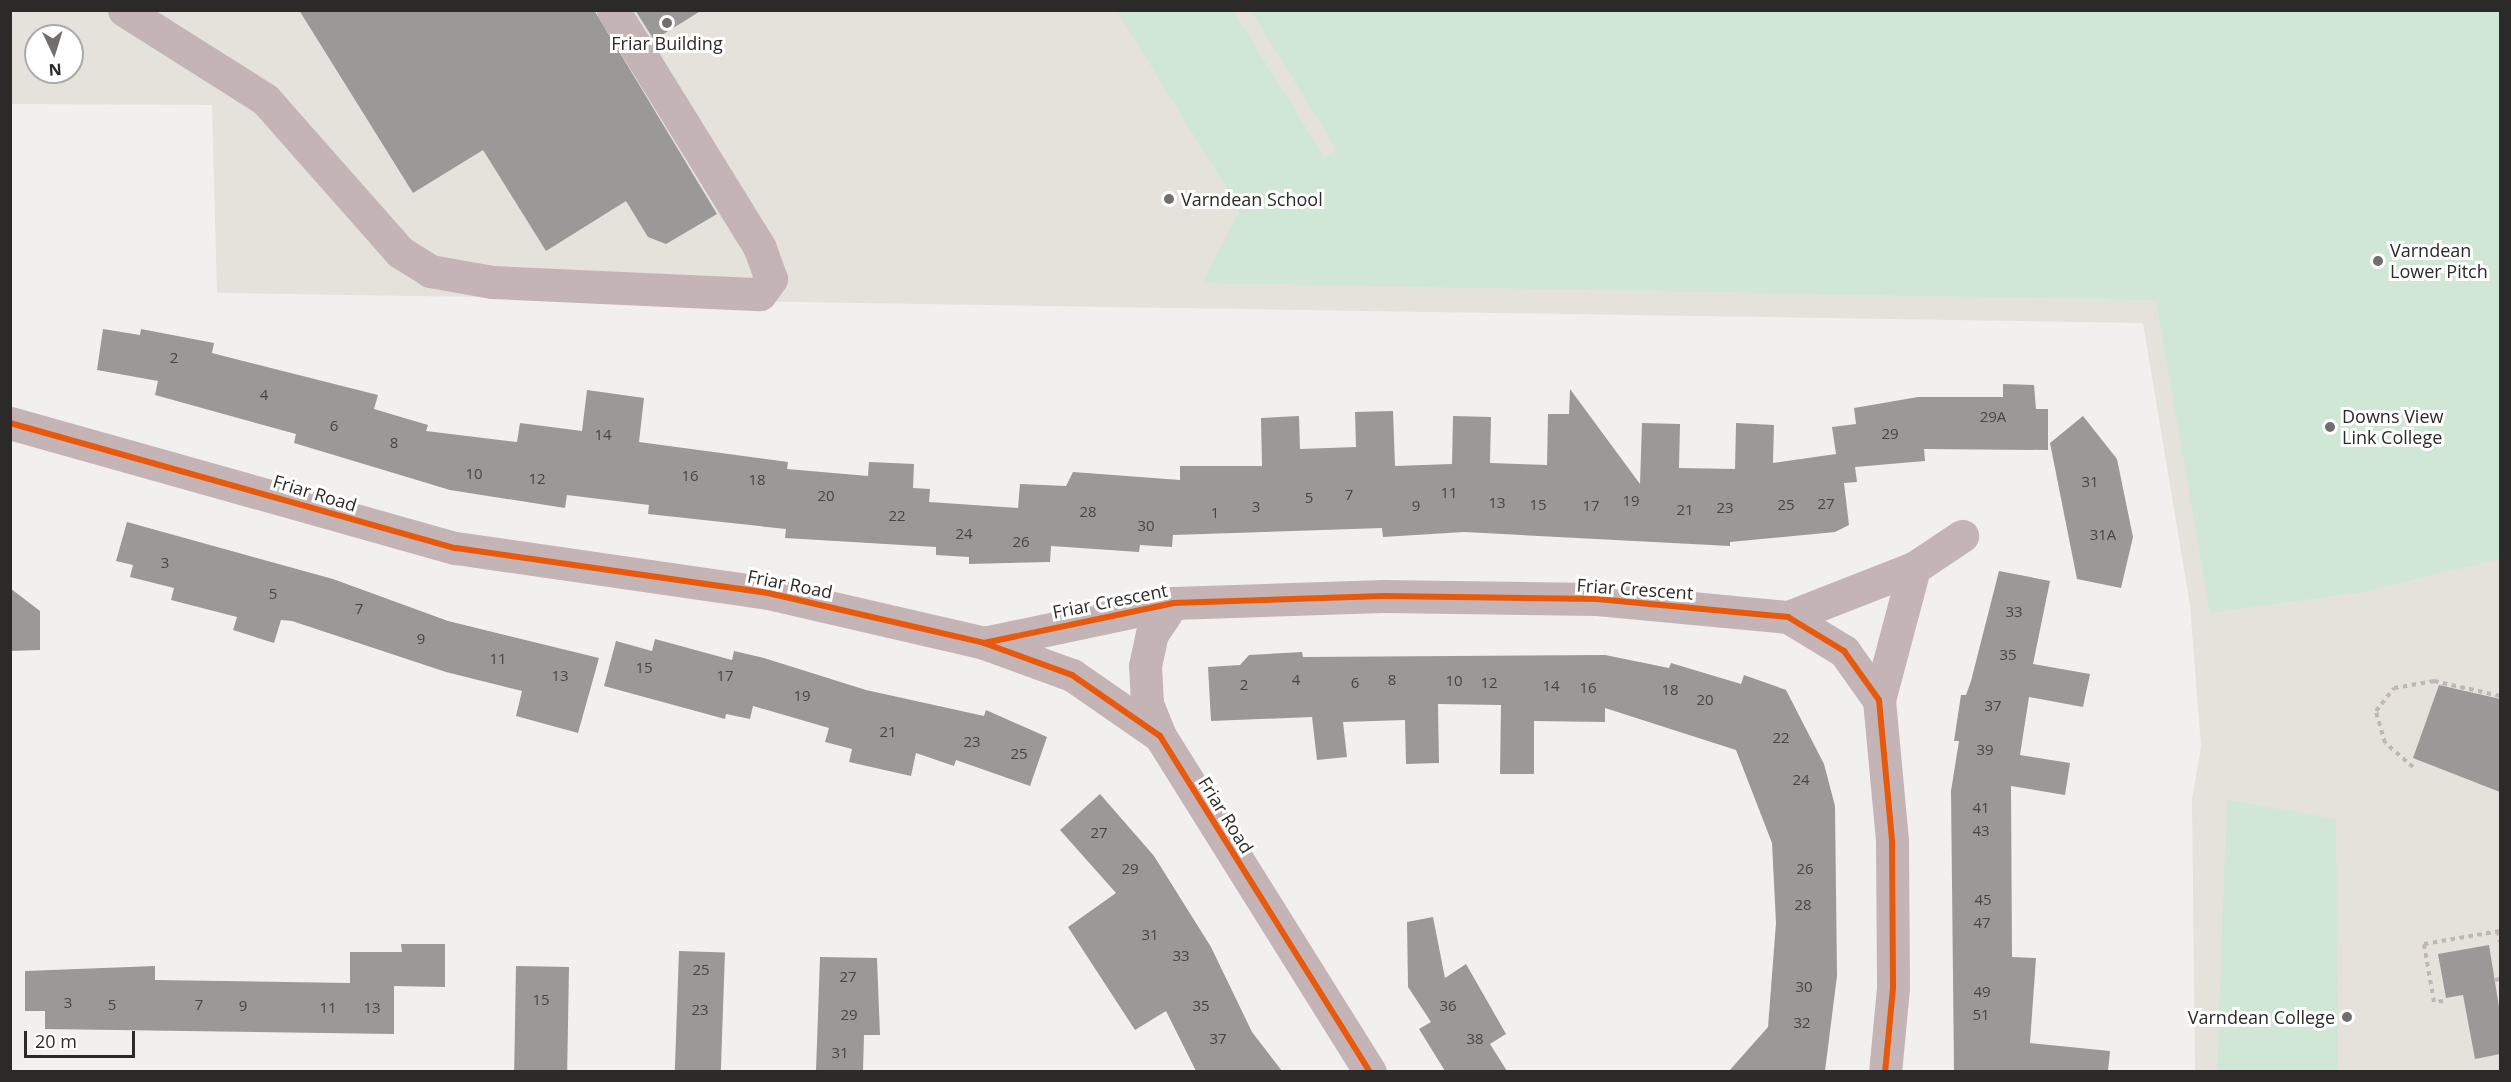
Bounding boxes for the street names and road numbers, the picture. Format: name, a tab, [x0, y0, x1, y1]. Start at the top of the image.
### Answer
street label: Friar Road	[271, 470, 359, 516]
street label: Friar Road	[746, 565, 834, 603]
street label: Friar Crescent	[1576, 574, 1694, 604]
street label: Friar Crescent	[1051, 579, 1169, 623]
street label: Friar Road	[1194, 773, 1258, 857]

